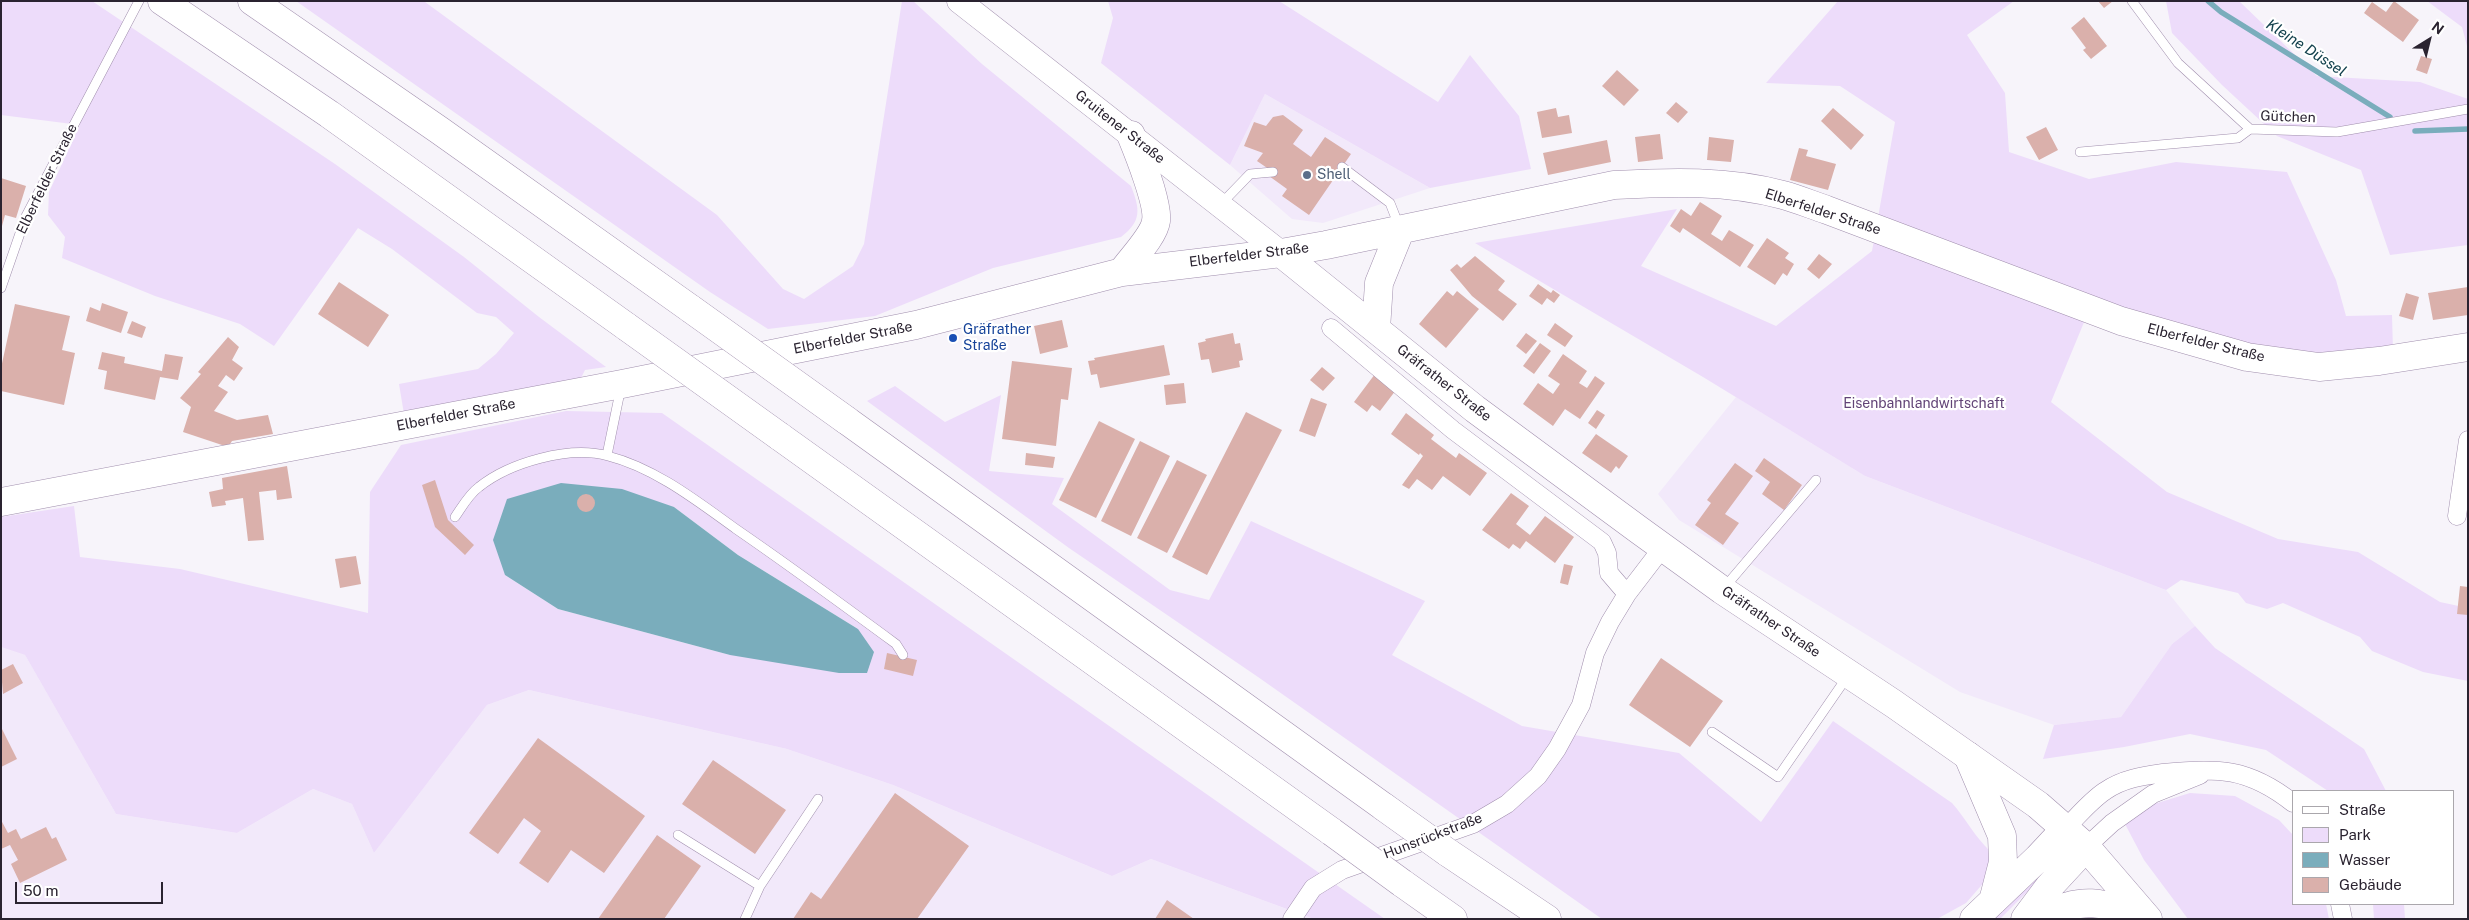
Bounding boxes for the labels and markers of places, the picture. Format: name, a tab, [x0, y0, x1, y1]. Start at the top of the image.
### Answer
place label: Shell	[1317, 167, 1351, 183]
marker: Shell	[1301, 169, 1313, 181]
place label: Gräfrather Straße	[963, 322, 1031, 354]
marker: Gräfrather Straße	[947, 332, 959, 344]

